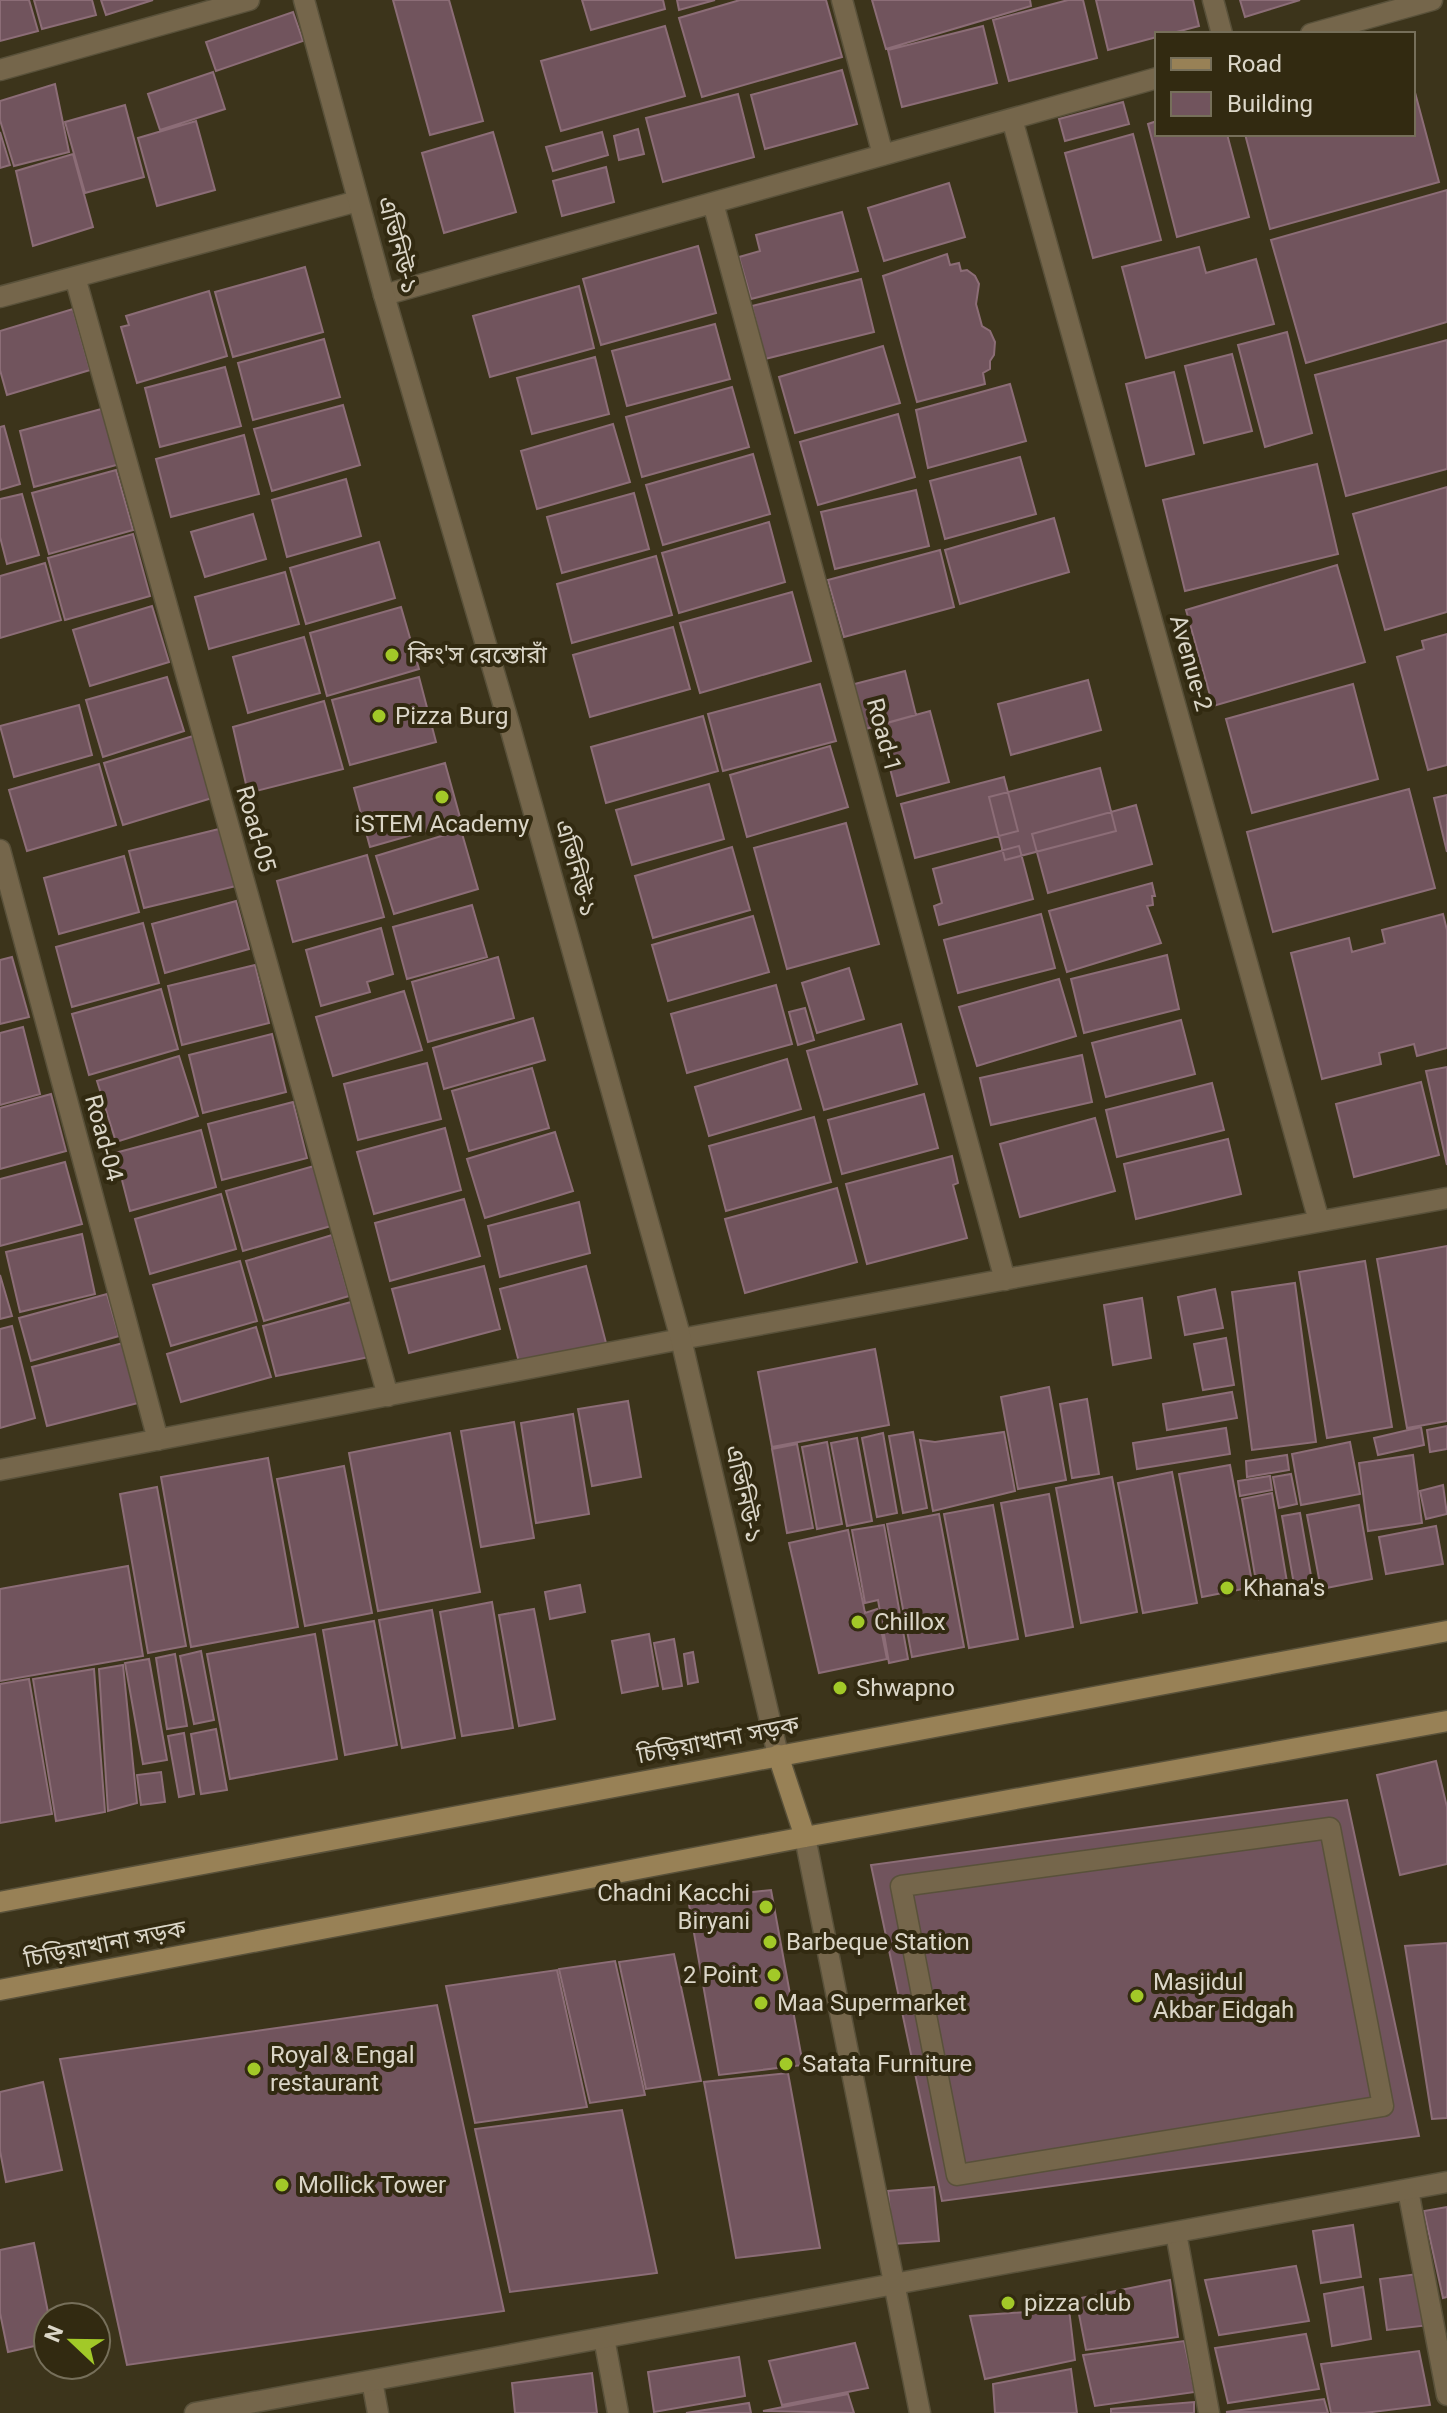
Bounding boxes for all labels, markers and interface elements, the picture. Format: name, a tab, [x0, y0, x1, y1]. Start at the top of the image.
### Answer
legend	[1155, 32, 1415, 136]
text: Road	[1227, 50, 1282, 78]
text: Building	[1227, 90, 1313, 118]
street label: এভিনিউ-১	[372, 193, 424, 297]
street label: Avenue-2	[1164, 612, 1218, 714]
place label: কিং'স রেস্তোরাঁ	[407, 641, 547, 669]
marker: কিং'স রেস্তোরাঁ	[383, 646, 401, 664]
street label: Road-1	[861, 695, 907, 775]
place label: Pizza Burg	[395, 702, 508, 730]
marker: Pizza Burg	[370, 707, 388, 725]
street label: Road-05	[230, 783, 282, 875]
marker: iSTEM Academy	[433, 788, 451, 806]
place label: iSTEM Academy	[355, 810, 530, 838]
street label: এভিনিউ-১	[549, 816, 603, 920]
street label: Road-04	[79, 1092, 129, 1184]
street label: এভিনিউ-১	[719, 1442, 769, 1546]
place label: Khana's	[1243, 1574, 1326, 1602]
marker: Khana's	[1218, 1579, 1236, 1597]
place label: Chillox	[874, 1608, 946, 1636]
marker: Chillox	[849, 1613, 867, 1631]
place label: Shwapno	[856, 1674, 955, 1702]
marker: Shwapno	[831, 1679, 849, 1697]
street label: চিড়িয়াখানা সড়ক	[634, 1710, 802, 1770]
place label: Chadni Kacchi Biryani	[597, 1879, 750, 1935]
marker: Chadni Kacchi Biryani	[757, 1898, 775, 1916]
street label: চিড়িয়াখানা সড়ক	[21, 1914, 189, 1974]
place label: Barbeque Station	[786, 1928, 970, 1956]
marker: Barbeque Station	[761, 1933, 779, 1951]
place label: 2 Point	[683, 1961, 758, 1989]
marker: 2 Point	[765, 1966, 783, 1984]
place label: Masjidul Akbar Eidgah	[1153, 1968, 1294, 2024]
marker: Masjidul Akbar Eidgah	[1128, 1987, 1146, 2005]
place label: Maa Supermarket	[777, 1989, 967, 2017]
marker: Maa Supermarket	[752, 1994, 770, 2012]
place label: Royal & Engal restaurant	[270, 2041, 414, 2097]
place label: Satata Furniture	[802, 2050, 972, 2078]
marker: Satata Furniture	[777, 2055, 795, 2073]
marker: Royal & Engal restaurant	[245, 2060, 263, 2078]
place label: Mollick Tower	[298, 2171, 446, 2199]
marker: Mollick Tower	[273, 2176, 291, 2194]
place label: pizza club	[1024, 2289, 1131, 2317]
marker: pizza club	[999, 2294, 1017, 2312]
north arrow	[32, 2301, 112, 2381]
text: N	[39, 2322, 68, 2346]

